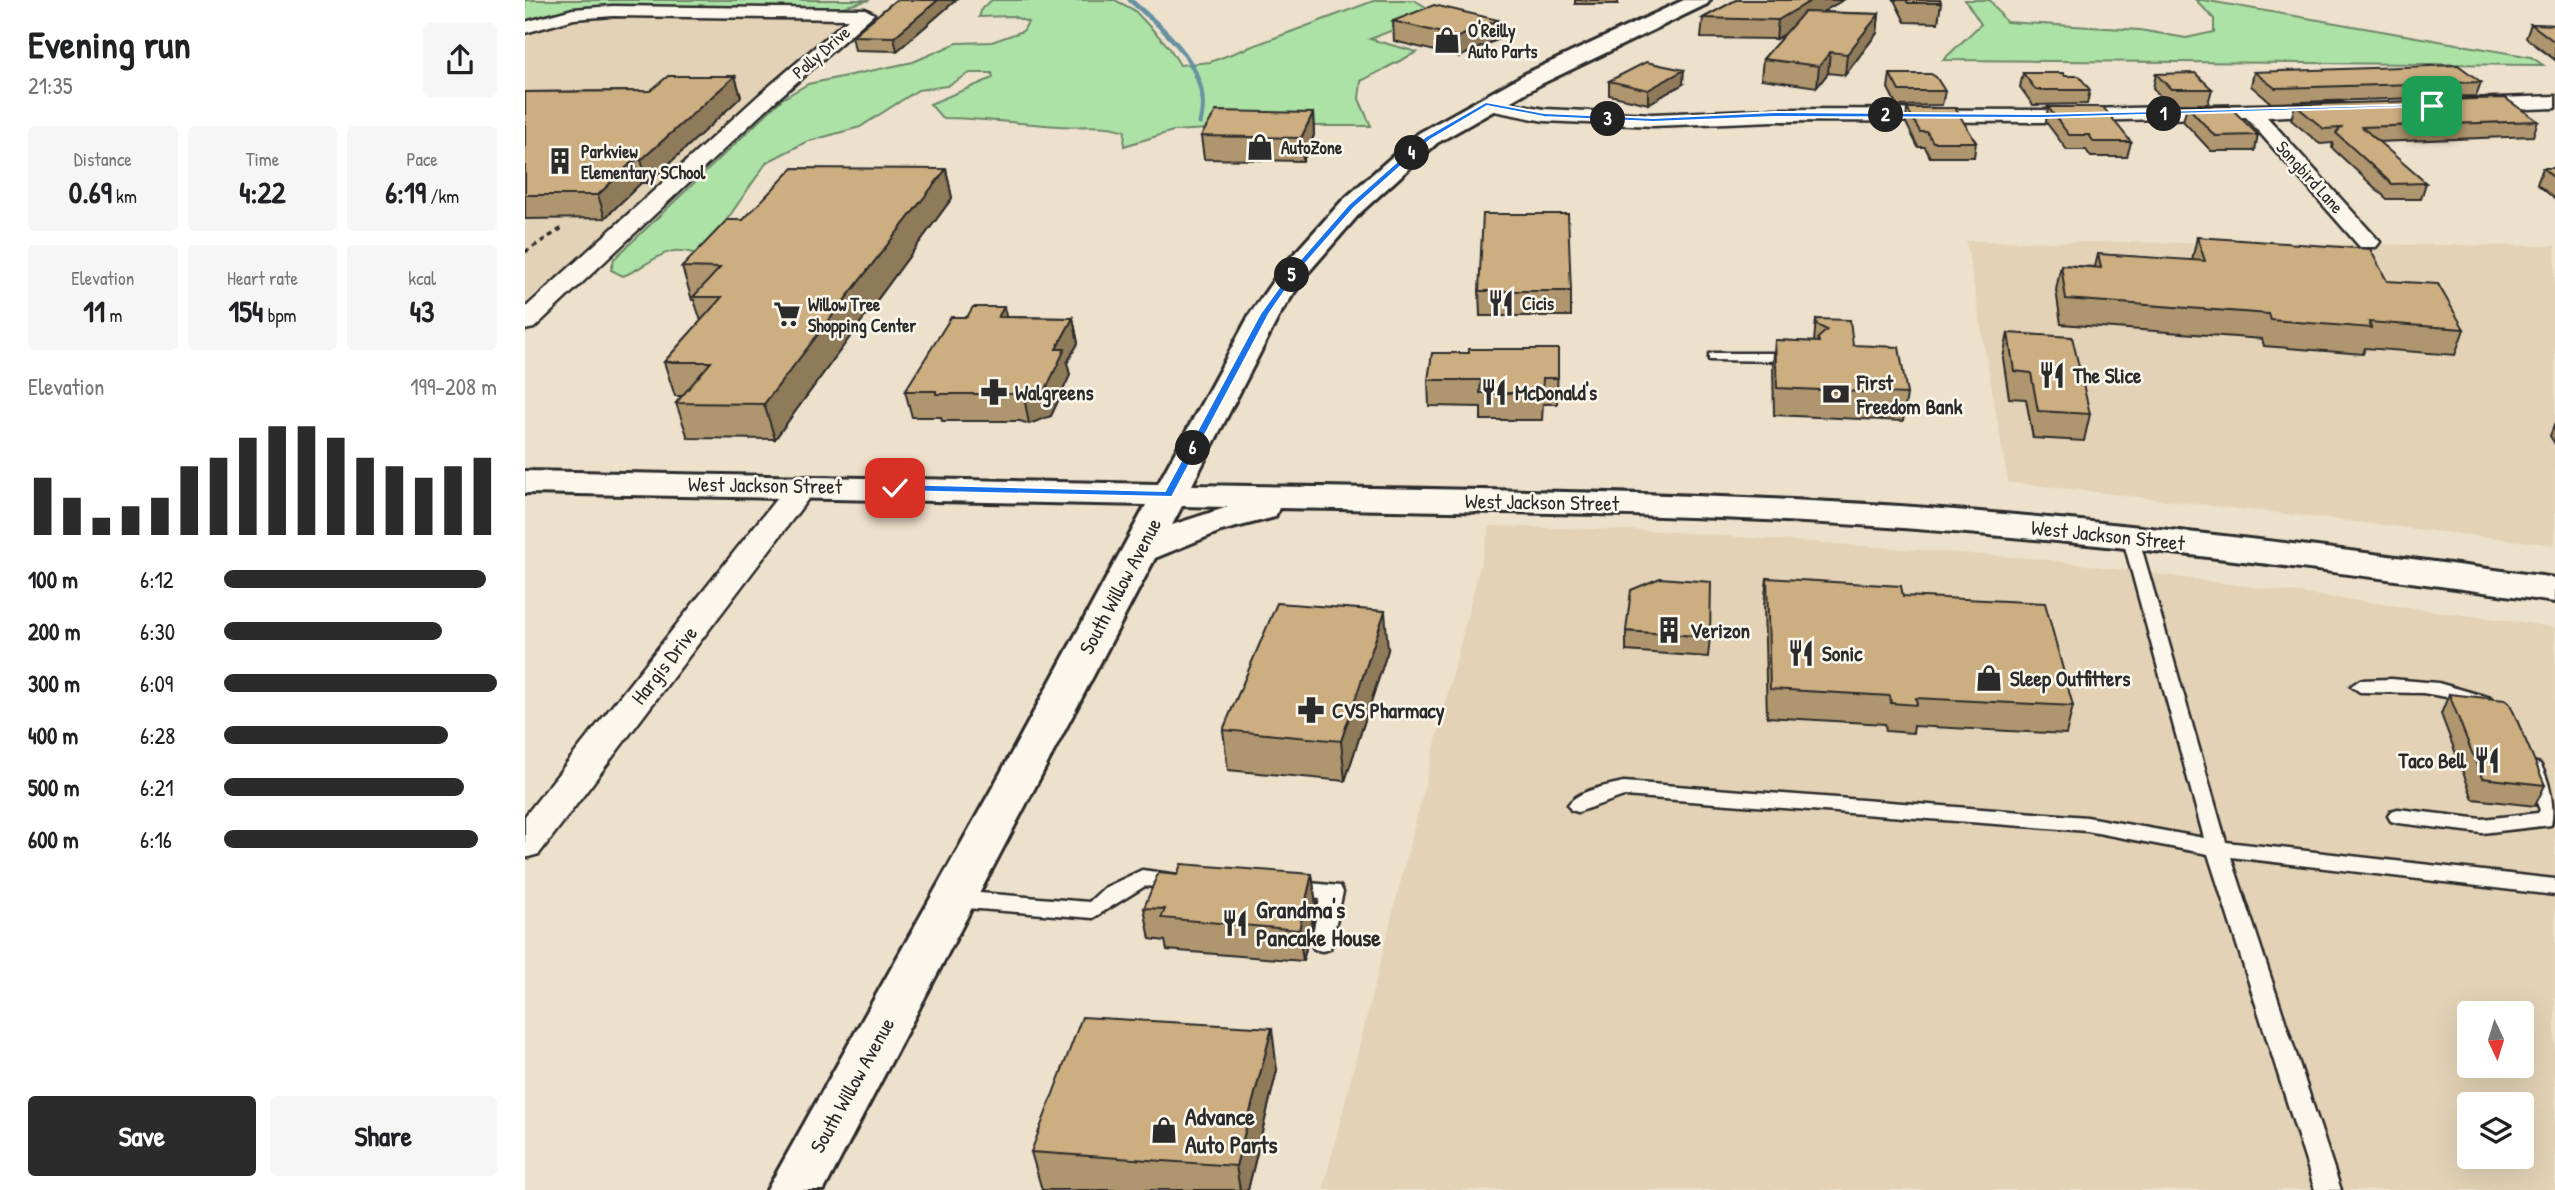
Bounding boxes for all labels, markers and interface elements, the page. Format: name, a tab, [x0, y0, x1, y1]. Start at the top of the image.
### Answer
text: Evening run	[28, 18, 191, 70]
place label: O'Reilly Auto Parts	[1468, 18, 1537, 64]
street label: Polly Drive	[787, 20, 855, 84]
button: share	[423, 23, 497, 97]
shop icon: O'Reilly Auto Parts	[1432, 25, 1462, 55]
text: 21:35	[28, 70, 72, 101]
pin	[2402, 76, 2462, 136]
icon: arrive	[2413, 87, 2451, 125]
pin: 1	[2147, 96, 2181, 132]
pin: 2	[1869, 97, 1903, 132]
text: 1	[2160, 100, 2167, 126]
text: 2	[1881, 101, 1890, 127]
pin: 3	[1591, 102, 1625, 136]
text: 3	[1603, 105, 1612, 131]
shop icon: AutoZone	[1245, 132, 1275, 162]
place label: AutoZone	[1281, 135, 1343, 160]
street label: Songbird Lane	[2271, 135, 2349, 219]
pin: 4	[1395, 136, 1429, 170]
place label: Parkview Elementary SChool	[581, 139, 707, 186]
text: 4	[1408, 139, 1415, 165]
text: Distance	[74, 146, 132, 172]
text: Time	[246, 146, 279, 172]
text: Pace	[406, 146, 438, 172]
building icon: Parkview Elementary SChool	[545, 146, 575, 176]
text: 0.69	[69, 172, 112, 212]
text: 4:22	[239, 172, 286, 212]
text: 6:19	[385, 172, 426, 212]
text: km	[112, 183, 137, 209]
text: /km	[426, 183, 459, 209]
pin: 5	[1275, 258, 1309, 292]
text: 5	[1287, 261, 1296, 287]
text: Elevation	[71, 265, 134, 291]
text: Heart rate	[227, 265, 298, 291]
text: kcal	[408, 265, 436, 291]
restaurant icon: Cicis	[1486, 288, 1516, 318]
text: 11	[83, 291, 105, 331]
text: 154	[228, 291, 263, 331]
text: 43	[410, 291, 435, 331]
place label: Cicis	[1522, 291, 1554, 316]
place label: Willow Tree Shopping Center	[808, 292, 916, 339]
supermarket icon: Willow Tree Shopping Center	[772, 299, 802, 329]
text: m	[105, 302, 122, 328]
text: bpm	[263, 302, 297, 328]
restaurant icon: The Slice	[2037, 360, 2067, 390]
place label: The Slice	[2072, 361, 2142, 390]
place label: First Freedom Bank	[1856, 368, 1963, 421]
text: Elevation	[28, 371, 104, 402]
text: 199–208 m	[410, 371, 497, 402]
pharmacy icon: Walgreens	[979, 377, 1009, 407]
restaurant icon: McDonald's	[1479, 377, 1509, 407]
place label: Walgreens	[1015, 378, 1093, 408]
place label: McDonald's	[1515, 378, 1597, 407]
bank icon: First Freedom Bank	[1821, 379, 1851, 409]
pin: 6	[1175, 430, 1211, 466]
text: 6	[1189, 434, 1196, 460]
pin	[865, 458, 925, 518]
street label: West Jackson Street	[688, 469, 843, 501]
icon: check	[876, 469, 914, 507]
street label: West Jackson Street	[1465, 486, 1620, 518]
street label: South Willow Avenue	[1072, 513, 1168, 659]
street label: West Jackson Street	[2030, 513, 2187, 558]
text: 100 m	[28, 564, 78, 595]
text: 6:12	[140, 564, 174, 595]
building icon: Verizon	[1654, 615, 1684, 645]
text: 200 m	[28, 616, 80, 647]
text: 6:30	[140, 616, 175, 647]
place label: Verizon	[1690, 616, 1750, 645]
street label: Hargis Drive	[624, 620, 704, 710]
restaurant icon: Sonic	[1786, 638, 1816, 668]
place label: Sonic	[1822, 639, 1863, 668]
shop icon: Sleep Outfitters	[1974, 663, 2004, 693]
place label: Sleep Outfitters	[2010, 664, 2130, 694]
text: 300 m	[28, 668, 80, 699]
text: 6:09	[140, 668, 173, 699]
pharmacy icon: CVS Pharmacy	[1296, 695, 1326, 725]
place label: CVS Pharmacy	[1332, 696, 1445, 726]
text: 400 m	[28, 720, 78, 751]
text: 6:28	[140, 720, 175, 751]
restaurant icon: Taco Bell	[2472, 745, 2502, 775]
place label: Taco Bell	[2397, 746, 2467, 775]
text: 500 m	[28, 772, 79, 803]
text: 6:21	[140, 772, 174, 803]
text: 600 m	[28, 824, 79, 855]
text: 6:16	[140, 824, 172, 855]
place label: Grandma's Pancake House	[1256, 893, 1381, 953]
restaurant icon: Grandma's Pancake House	[1220, 908, 1250, 938]
north arrow	[2457, 1001, 2534, 1078]
map controls	[2457, 1001, 2534, 1169]
street label: South Willow Avenue	[803, 1012, 901, 1158]
button: layers	[2457, 1092, 2534, 1169]
button: Save	[28, 1096, 256, 1176]
button: Share	[270, 1096, 497, 1176]
place label: Advance Auto Parts	[1185, 1100, 1277, 1160]
shop icon: Advance Auto Parts	[1149, 1115, 1179, 1145]

